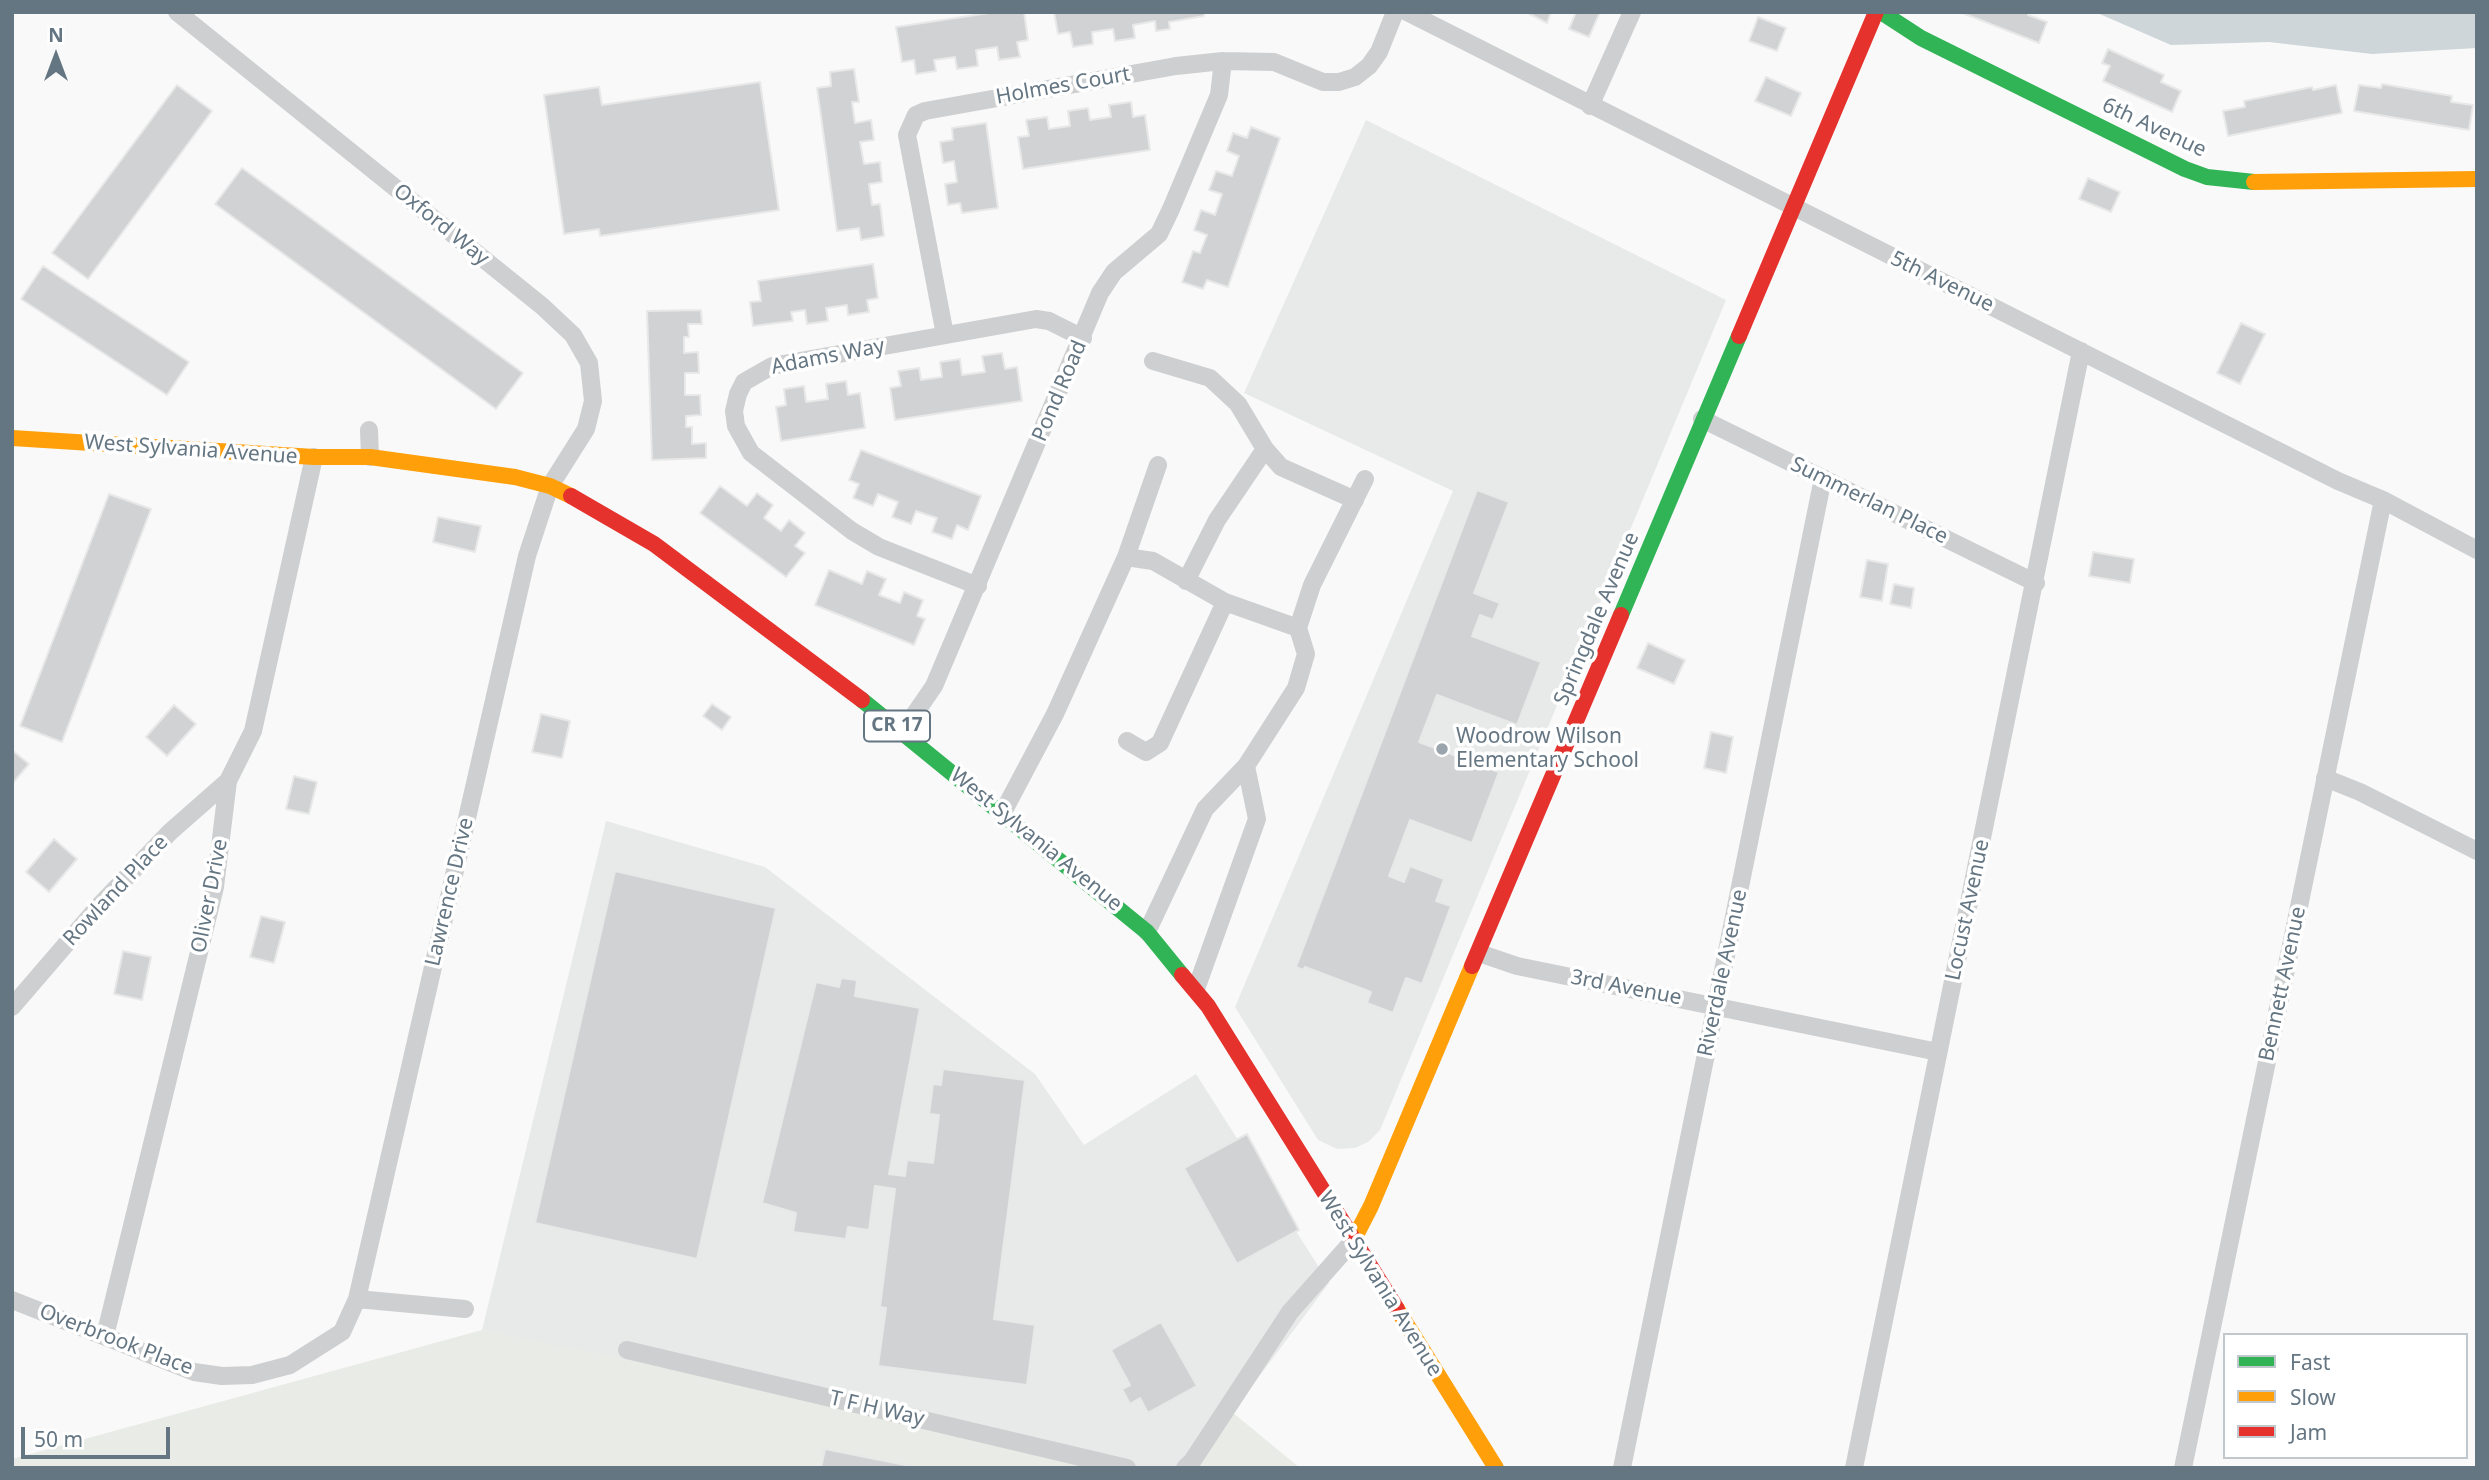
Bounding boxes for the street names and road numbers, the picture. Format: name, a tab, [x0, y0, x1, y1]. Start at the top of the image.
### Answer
street label: Holmes Court	[994, 62, 1132, 110]
street label: 6th Avenue	[2098, 93, 2210, 163]
street label: Oxford Way	[388, 179, 494, 271]
street label: 5th Avenue	[1886, 246, 1998, 318]
street label: Adams Way	[769, 334, 887, 380]
street label: Pond Road	[1027, 337, 1093, 445]
street label: West Sylvania Avenue	[84, 430, 298, 470]
street label: Summerlan Place	[1786, 452, 1952, 550]
street label: Springdale Avenue	[1549, 529, 1645, 709]
road number: CR 17	[864, 710, 930, 741]
street label: West Sylvania Avenue	[945, 763, 1127, 917]
street label: Lawrence Drive	[421, 815, 479, 969]
street label: Rowland Place	[58, 830, 174, 952]
street label: Oliver Drive	[187, 837, 233, 955]
street label: Locust Avenue	[1941, 837, 1995, 983]
street label: Riverdale Avenue	[1693, 887, 1753, 1059]
street label: Bennett Avenue	[2254, 904, 2312, 1064]
street label: 3rd Avenue	[1568, 965, 1684, 1011]
street label: West Sylvania Avenue	[1313, 1187, 1447, 1381]
street label: Overbrook Place	[36, 1299, 196, 1381]
street label: T F H Way	[827, 1386, 927, 1432]

